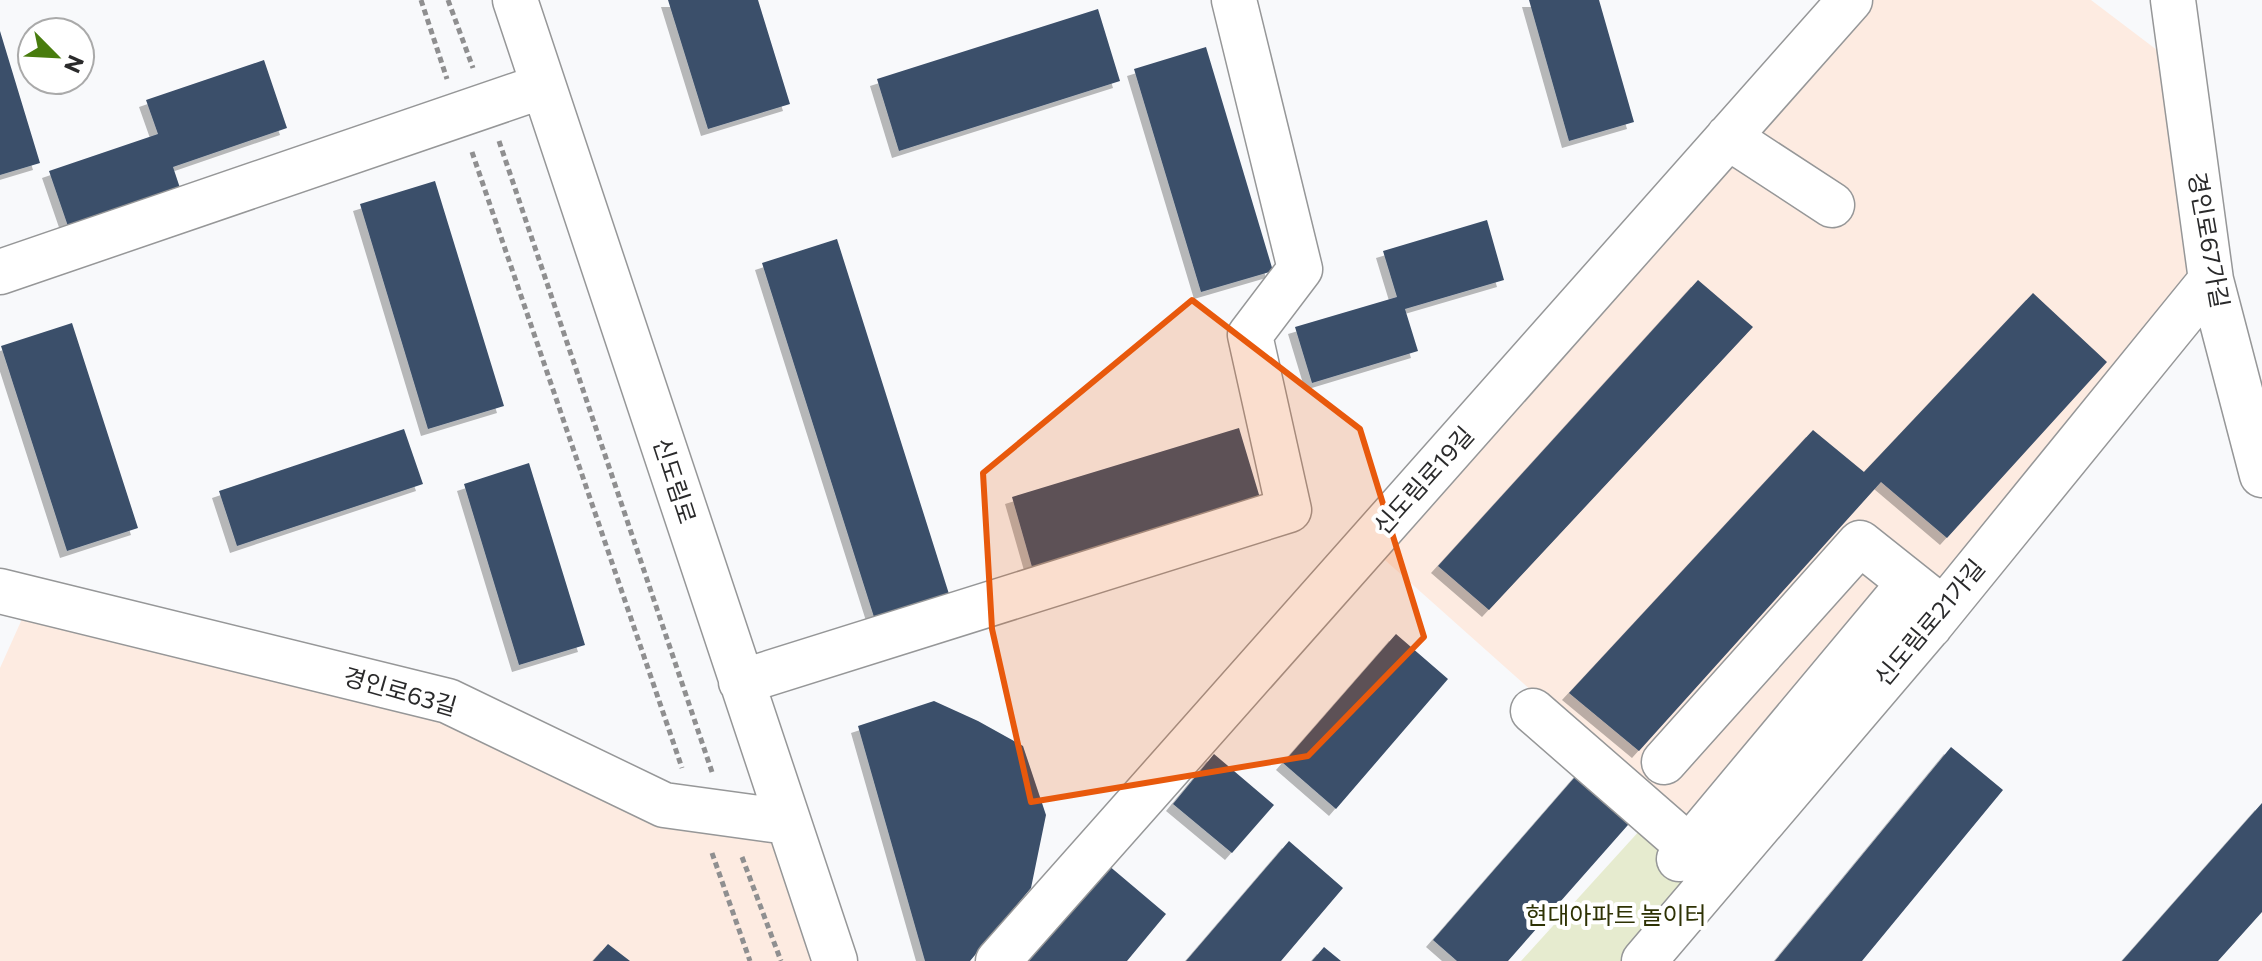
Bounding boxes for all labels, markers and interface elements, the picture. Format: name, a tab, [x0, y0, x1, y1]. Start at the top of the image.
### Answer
north arrow	[16, 16, 96, 96]
text: N	[59, 51, 90, 77]
street label: 경인로67가길	[2183, 169, 2236, 310]
street label: 신도림로19길	[1367, 420, 1479, 540]
street label: 신도림로	[648, 434, 703, 527]
street label: 신도림로21가길	[1868, 553, 1990, 691]
street label: 경인로63길	[340, 661, 460, 721]
park label: 현대아파트 놀이터	[1525, 900, 1707, 929]

